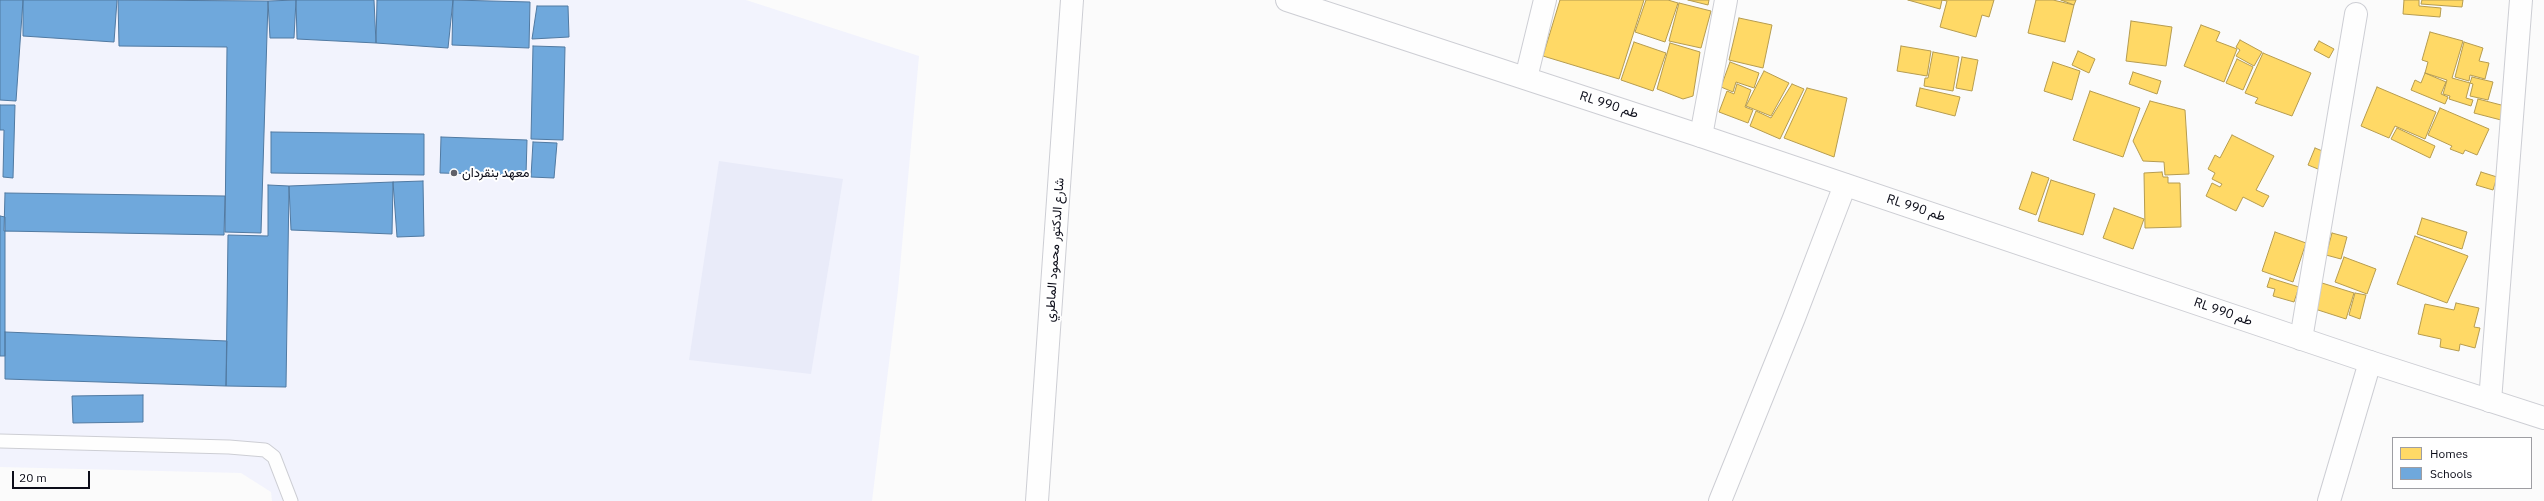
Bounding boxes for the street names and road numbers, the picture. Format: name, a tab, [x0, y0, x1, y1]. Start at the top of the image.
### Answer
street label: RL طم 990	[1578, 88, 1640, 122]
street label: شارع الدكتور محمود الماطري	[1042, 177, 1068, 323]
street label: RL طم 990	[1885, 191, 1947, 225]
street label: RL طم 990	[2192, 295, 2254, 329]

